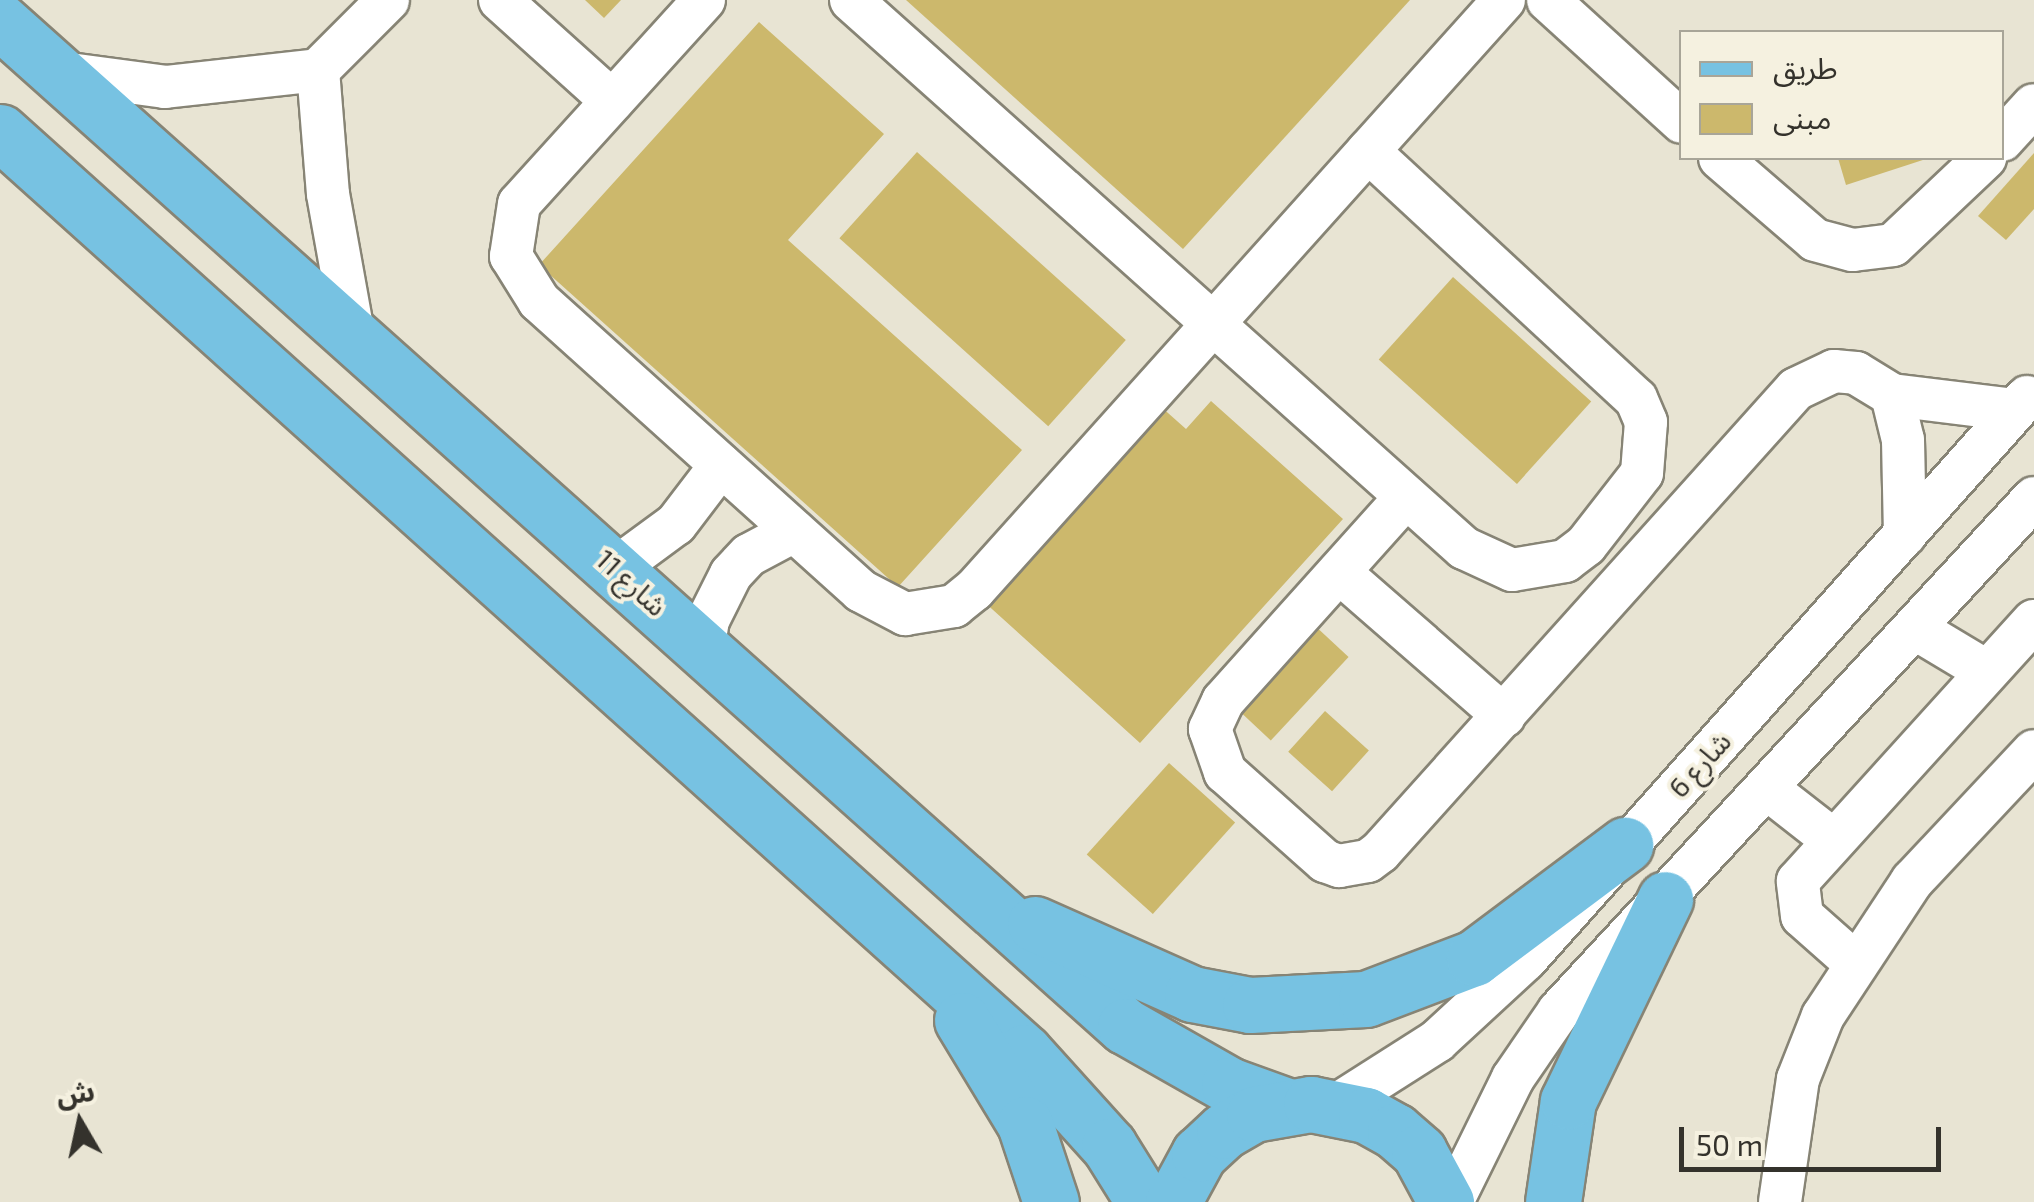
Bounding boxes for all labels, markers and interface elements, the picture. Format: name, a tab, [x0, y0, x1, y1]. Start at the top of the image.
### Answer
legend	[1679, 30, 2004, 160]
text: طريق	[1773, 49, 1838, 85]
text: مبنى	[1773, 99, 1831, 135]
street label: شارع 11	[590, 542, 674, 622]
street label: شارع 6	[1661, 724, 1737, 804]
north arrow	[30, 1072, 130, 1172]
text: ش	[54, 1073, 97, 1112]
scale bar	[1684, 1107, 1946, 1169]
text: 50 m	[1696, 1126, 1763, 1162]

